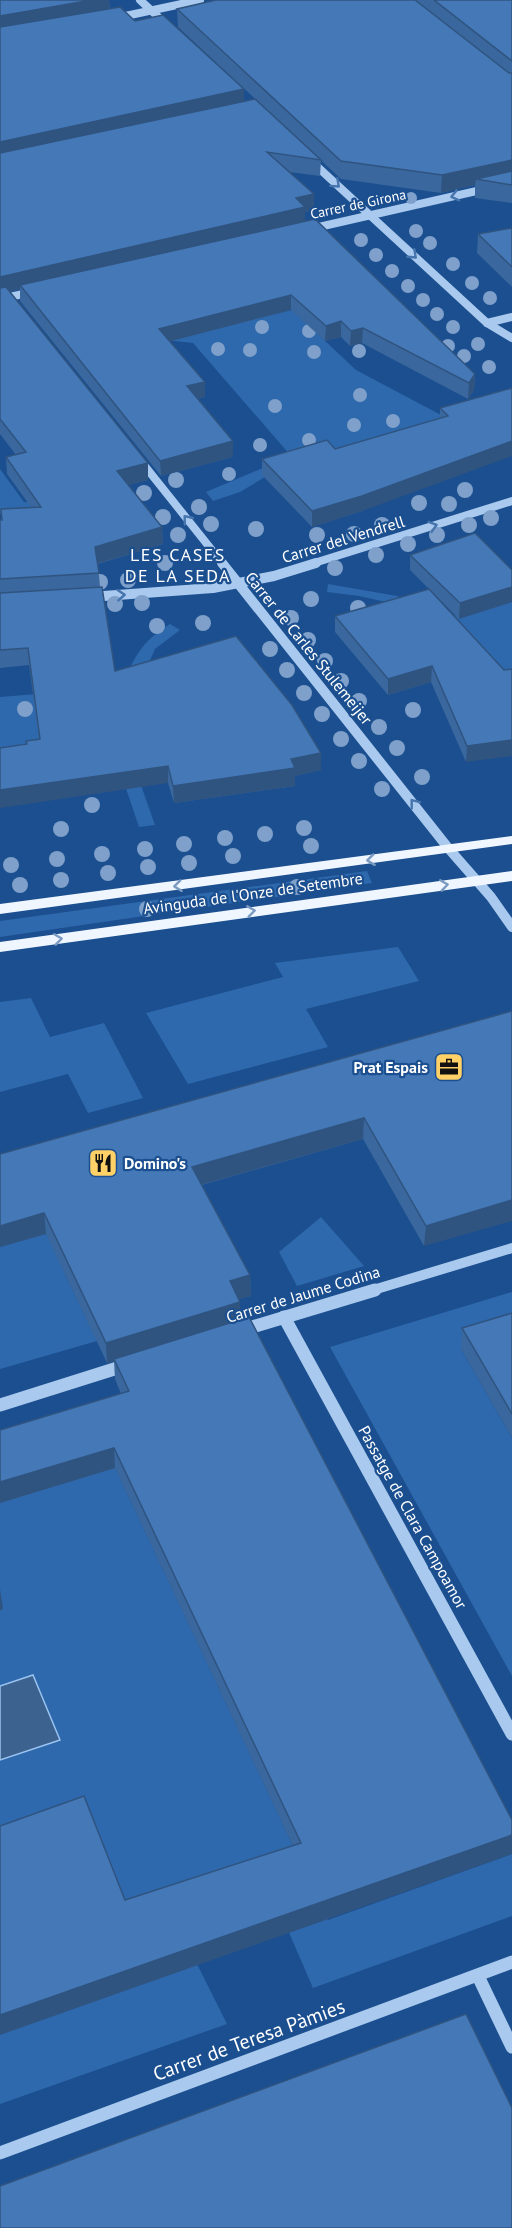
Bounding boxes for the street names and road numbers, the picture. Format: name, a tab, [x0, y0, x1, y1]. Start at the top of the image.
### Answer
street label: Carrer de Girona	[308, 185, 408, 223]
street label: Carrer del Vendrell	[279, 511, 407, 567]
street label: Carrer de Carles Stulemeijer	[241, 567, 377, 729]
street label: Avinguda de l'Onze de Setembre	[142, 868, 364, 918]
street label: Carrer de Jaume Codina	[224, 1261, 382, 1327]
street label: Passatge de Clara Campoamor	[354, 1422, 472, 1613]
street label: Carrer de Teresa Pàmies	[149, 1993, 349, 2087]

